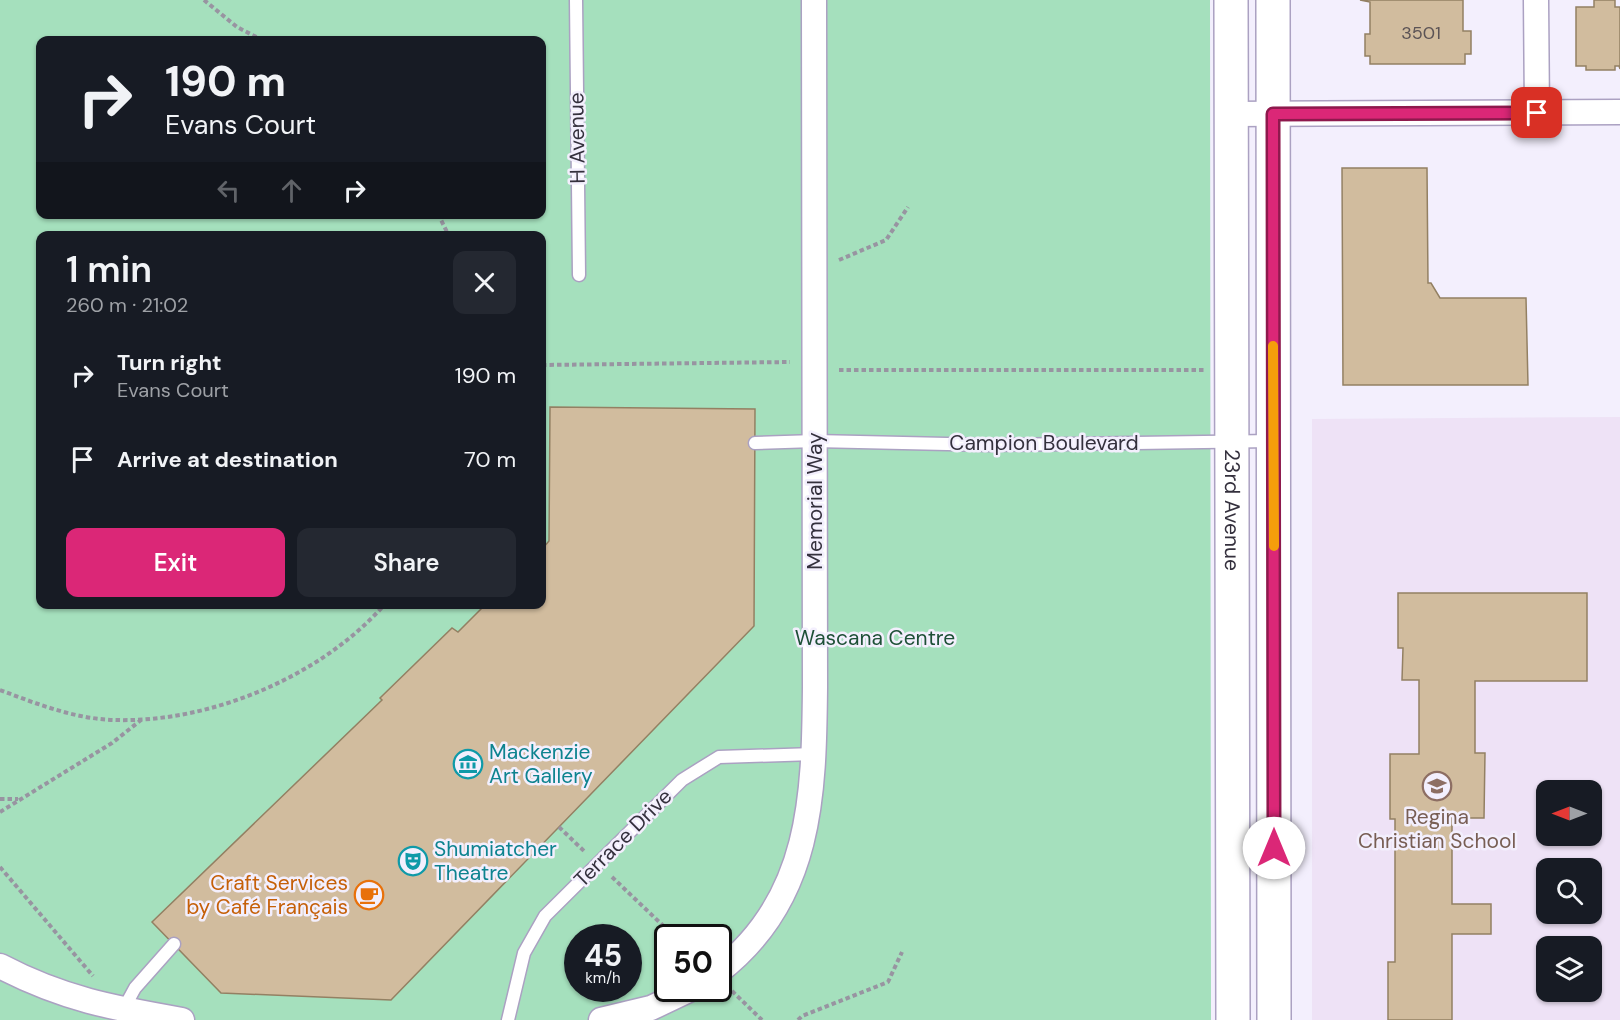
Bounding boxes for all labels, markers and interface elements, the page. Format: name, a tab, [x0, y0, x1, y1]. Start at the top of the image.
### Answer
house number: 3501	[1401, 21, 1441, 45]
text: 190 m	[165, 54, 286, 109]
icon: right	[66, 60, 144, 138]
pin	[1511, 87, 1562, 138]
street label: H Avenue	[562, 92, 592, 184]
icon: arrive	[1520, 96, 1553, 129]
text: Evans Court	[165, 107, 316, 142]
icon: left	[212, 174, 245, 207]
icon: ahead	[275, 174, 308, 207]
icon: right	[338, 174, 371, 207]
text: 1 min	[66, 246, 152, 293]
button: close	[453, 251, 516, 314]
text: 260 m · 21:02	[66, 292, 188, 318]
text: Turn right	[117, 348, 222, 377]
icon: right	[66, 359, 99, 392]
text: 190 m	[455, 361, 516, 390]
text: Evans Court	[117, 377, 229, 403]
street label: Campion Boulevard	[949, 429, 1139, 457]
street label: Memorial Way	[801, 432, 829, 570]
icon: arrive	[66, 443, 99, 476]
text: Arrive at destination	[117, 445, 338, 474]
text: 70 m	[464, 445, 516, 474]
street label: 23rd Avenue	[1218, 449, 1246, 571]
button: Exit	[66, 528, 285, 597]
button: Share	[297, 528, 516, 597]
park label: Wascana Centre	[795, 624, 955, 652]
place label: Mackenzie Art Gallery	[489, 738, 593, 790]
museum icon: Mackenzie Art Gallery	[452, 748, 484, 780]
school or university icon: Regina Christian School	[1421, 770, 1453, 802]
north arrow	[1536, 780, 1602, 846]
map controls	[1536, 780, 1602, 1002]
street label: Terrace Drive	[568, 783, 678, 893]
place label: Regina Christian School	[1358, 803, 1516, 855]
position arrow	[1242, 816, 1306, 880]
place label: Shumiatcher Theatre	[434, 835, 557, 887]
theatre icon: Shumiatcher Theatre	[397, 845, 429, 877]
button: search	[1536, 858, 1602, 924]
place label: Craft Services by Café Français	[186, 869, 348, 921]
cafe icon: Craft Services by Café Français	[353, 879, 385, 911]
speed limit sign: 50	[654, 924, 732, 1002]
text: 45	[584, 936, 622, 975]
button: layers	[1536, 936, 1602, 1002]
text: km/h	[585, 968, 621, 988]

